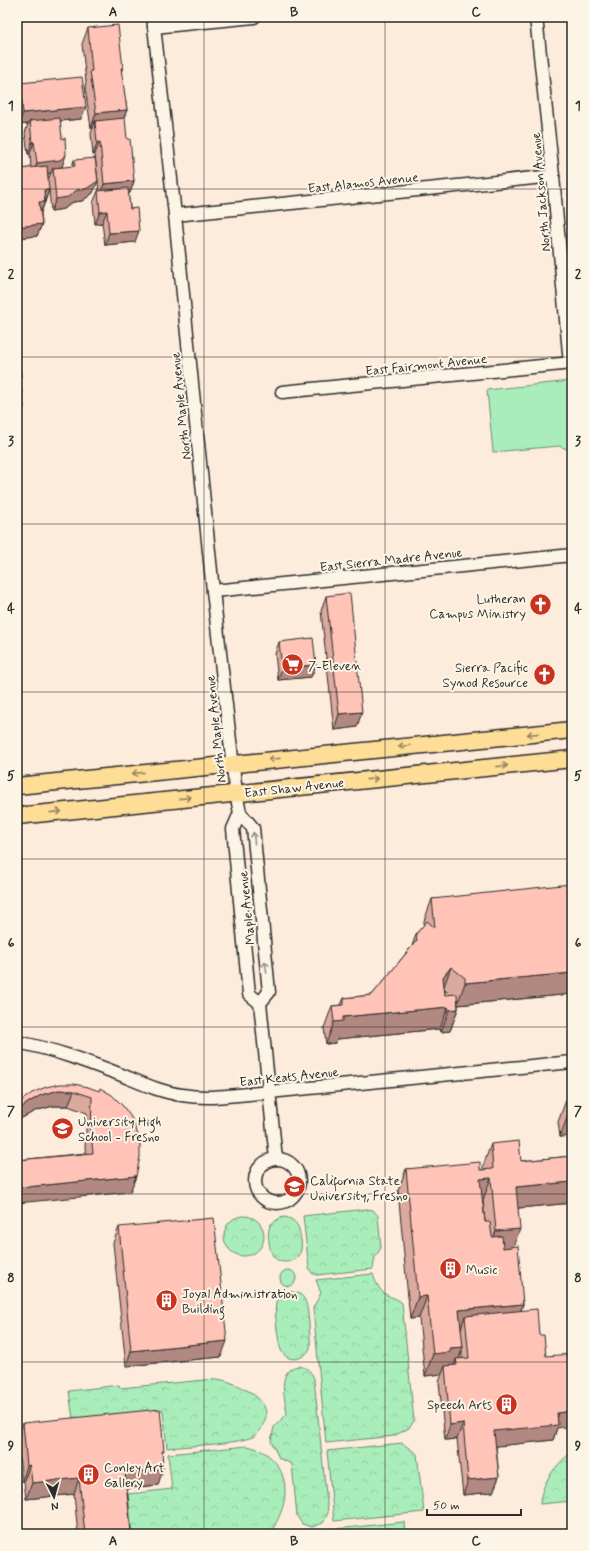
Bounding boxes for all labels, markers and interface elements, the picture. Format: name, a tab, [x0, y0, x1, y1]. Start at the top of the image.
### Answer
text: A	[109, 4, 117, 21]
text: B	[290, 4, 299, 21]
text: C	[471, 4, 481, 21]
text: 1	[8, 98, 14, 115]
text: 1	[575, 98, 581, 115]
street label: North Jackson Avenue	[528, 132, 555, 252]
street label: East Alamos Avenue	[307, 169, 419, 198]
text: 2	[8, 266, 15, 283]
text: 2	[575, 266, 582, 283]
street label: North Maple Avenue	[167, 351, 196, 461]
street label: East Fairmont Avenue	[365, 351, 488, 380]
text: 3	[8, 433, 14, 450]
text: 3	[575, 433, 581, 450]
street label: East Sierra Madre Avenue	[319, 545, 463, 576]
place label: Lutheran Campus Ministry	[429, 591, 526, 623]
church icon: Lutheran Campus Ministry	[528, 592, 554, 618]
text: 4	[7, 601, 15, 618]
text: 4	[574, 601, 582, 618]
supermarket icon: 7-Eleven	[280, 652, 306, 678]
place label: 7-Eleven	[308, 658, 361, 675]
place label: Sierra Pacific Synod Resource	[443, 660, 528, 692]
church icon: Sierra Pacific Synod Resource	[531, 661, 557, 687]
street label: North Maple Avenue	[202, 674, 231, 784]
one-way arrow	[527, 730, 540, 737]
one-way arrow	[398, 743, 411, 750]
one-way arrow	[268, 756, 281, 763]
one-way arrow	[495, 763, 508, 770]
text: 5	[7, 768, 15, 785]
text: 5	[574, 768, 582, 785]
one-way arrow	[132, 769, 145, 777]
street label: East Shaw Avenue	[244, 775, 345, 802]
one-way arrow	[365, 776, 378, 783]
one-way arrow	[178, 794, 191, 802]
one-way arrow	[49, 808, 62, 815]
one-way arrow	[250, 832, 257, 845]
street label: Maple Avenue	[235, 870, 260, 946]
text: 6	[8, 935, 15, 952]
text: 6	[575, 935, 582, 952]
one-way arrow	[263, 961, 270, 974]
street label: East Keats Avenue	[239, 1064, 340, 1091]
text: 7	[7, 1103, 15, 1120]
text: 7	[574, 1103, 582, 1120]
place label: University High School - Fresno	[78, 1114, 161, 1146]
school or university icon: University High School - Fresno	[50, 1115, 76, 1141]
place label: California State University, Fresno	[310, 1173, 408, 1205]
school or university icon: California State University, Fresno	[281, 1174, 307, 1200]
building icon: Music	[437, 1256, 463, 1282]
place label: Music	[466, 1262, 497, 1279]
text: 8	[7, 1270, 15, 1287]
text: 8	[574, 1270, 582, 1287]
place label: Joyal Administration Building	[182, 1286, 298, 1320]
building icon: Joyal Administration Building	[154, 1287, 180, 1313]
building icon: Speech Arts	[494, 1391, 520, 1417]
place label: Speech Arts	[427, 1397, 492, 1414]
text: 9	[8, 1438, 15, 1455]
text: 9	[575, 1438, 582, 1455]
place label: Conley Art Gallery	[104, 1460, 165, 1492]
building icon: Conley Art Gallery	[76, 1461, 102, 1487]
north arrow	[34, 1477, 74, 1517]
scale bar	[427, 1491, 521, 1517]
text: 50 m	[433, 1498, 460, 1514]
text: N	[51, 1499, 59, 1513]
text: A	[109, 1533, 117, 1550]
text: B	[290, 1533, 299, 1550]
text: C	[471, 1533, 481, 1550]

